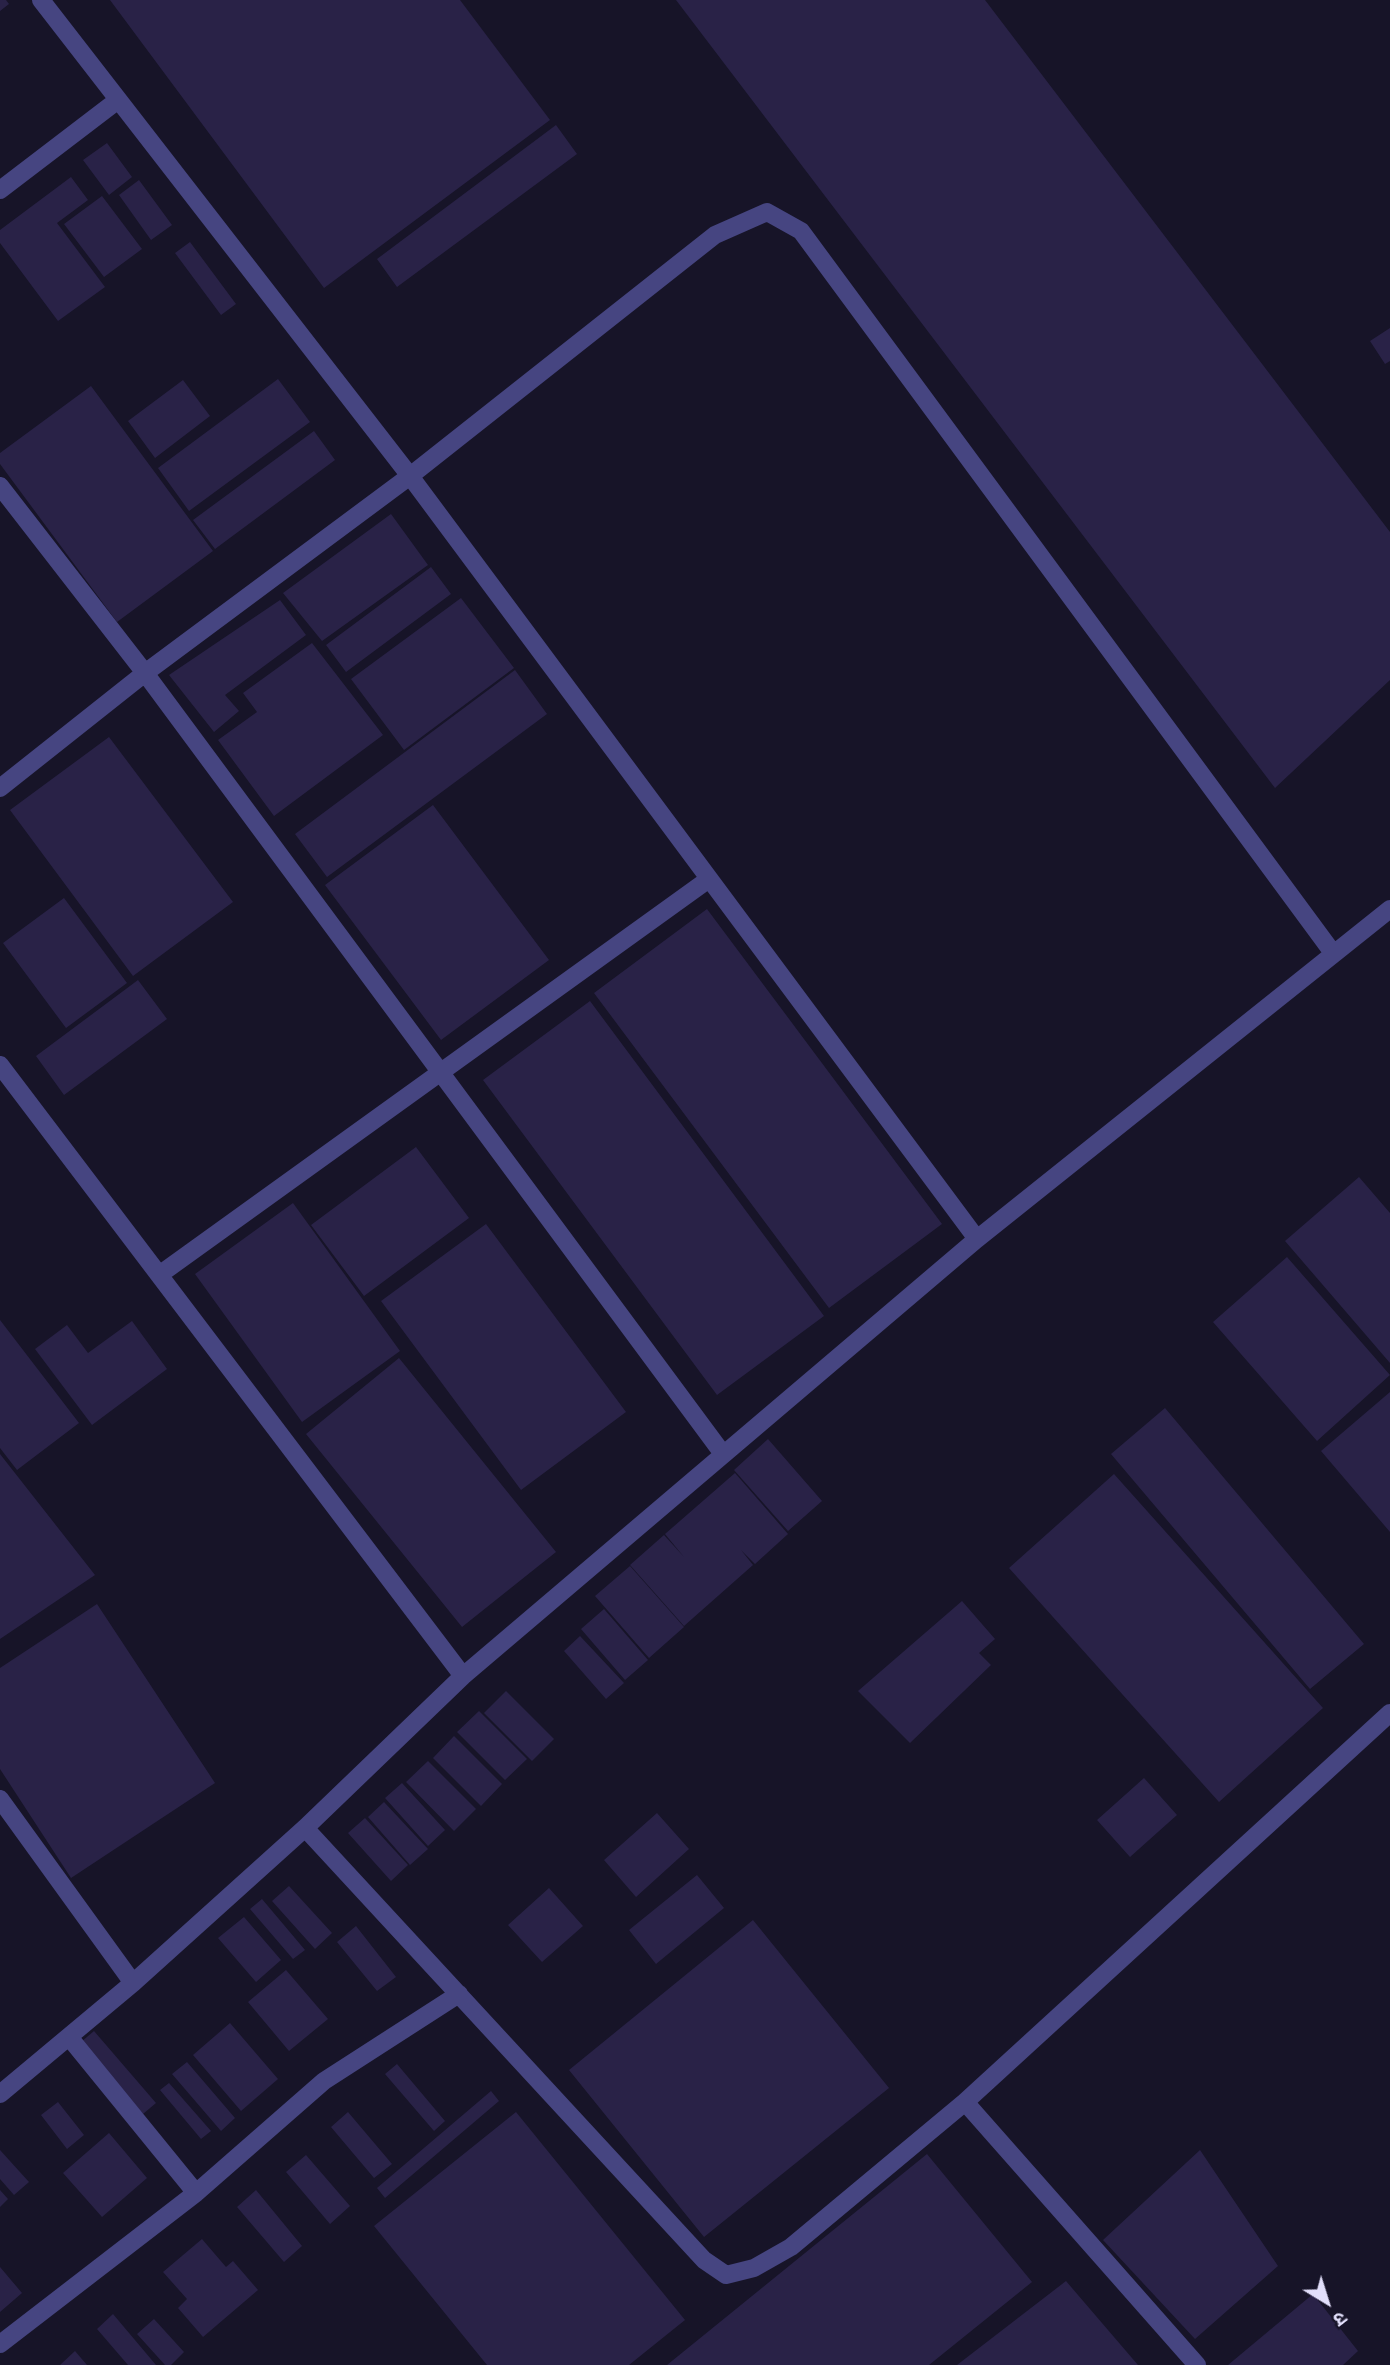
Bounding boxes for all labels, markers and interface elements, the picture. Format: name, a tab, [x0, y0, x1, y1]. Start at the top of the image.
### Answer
north arrow	[1292, 2267, 1362, 2337]
text: उ	[1329, 2306, 1352, 2331]

